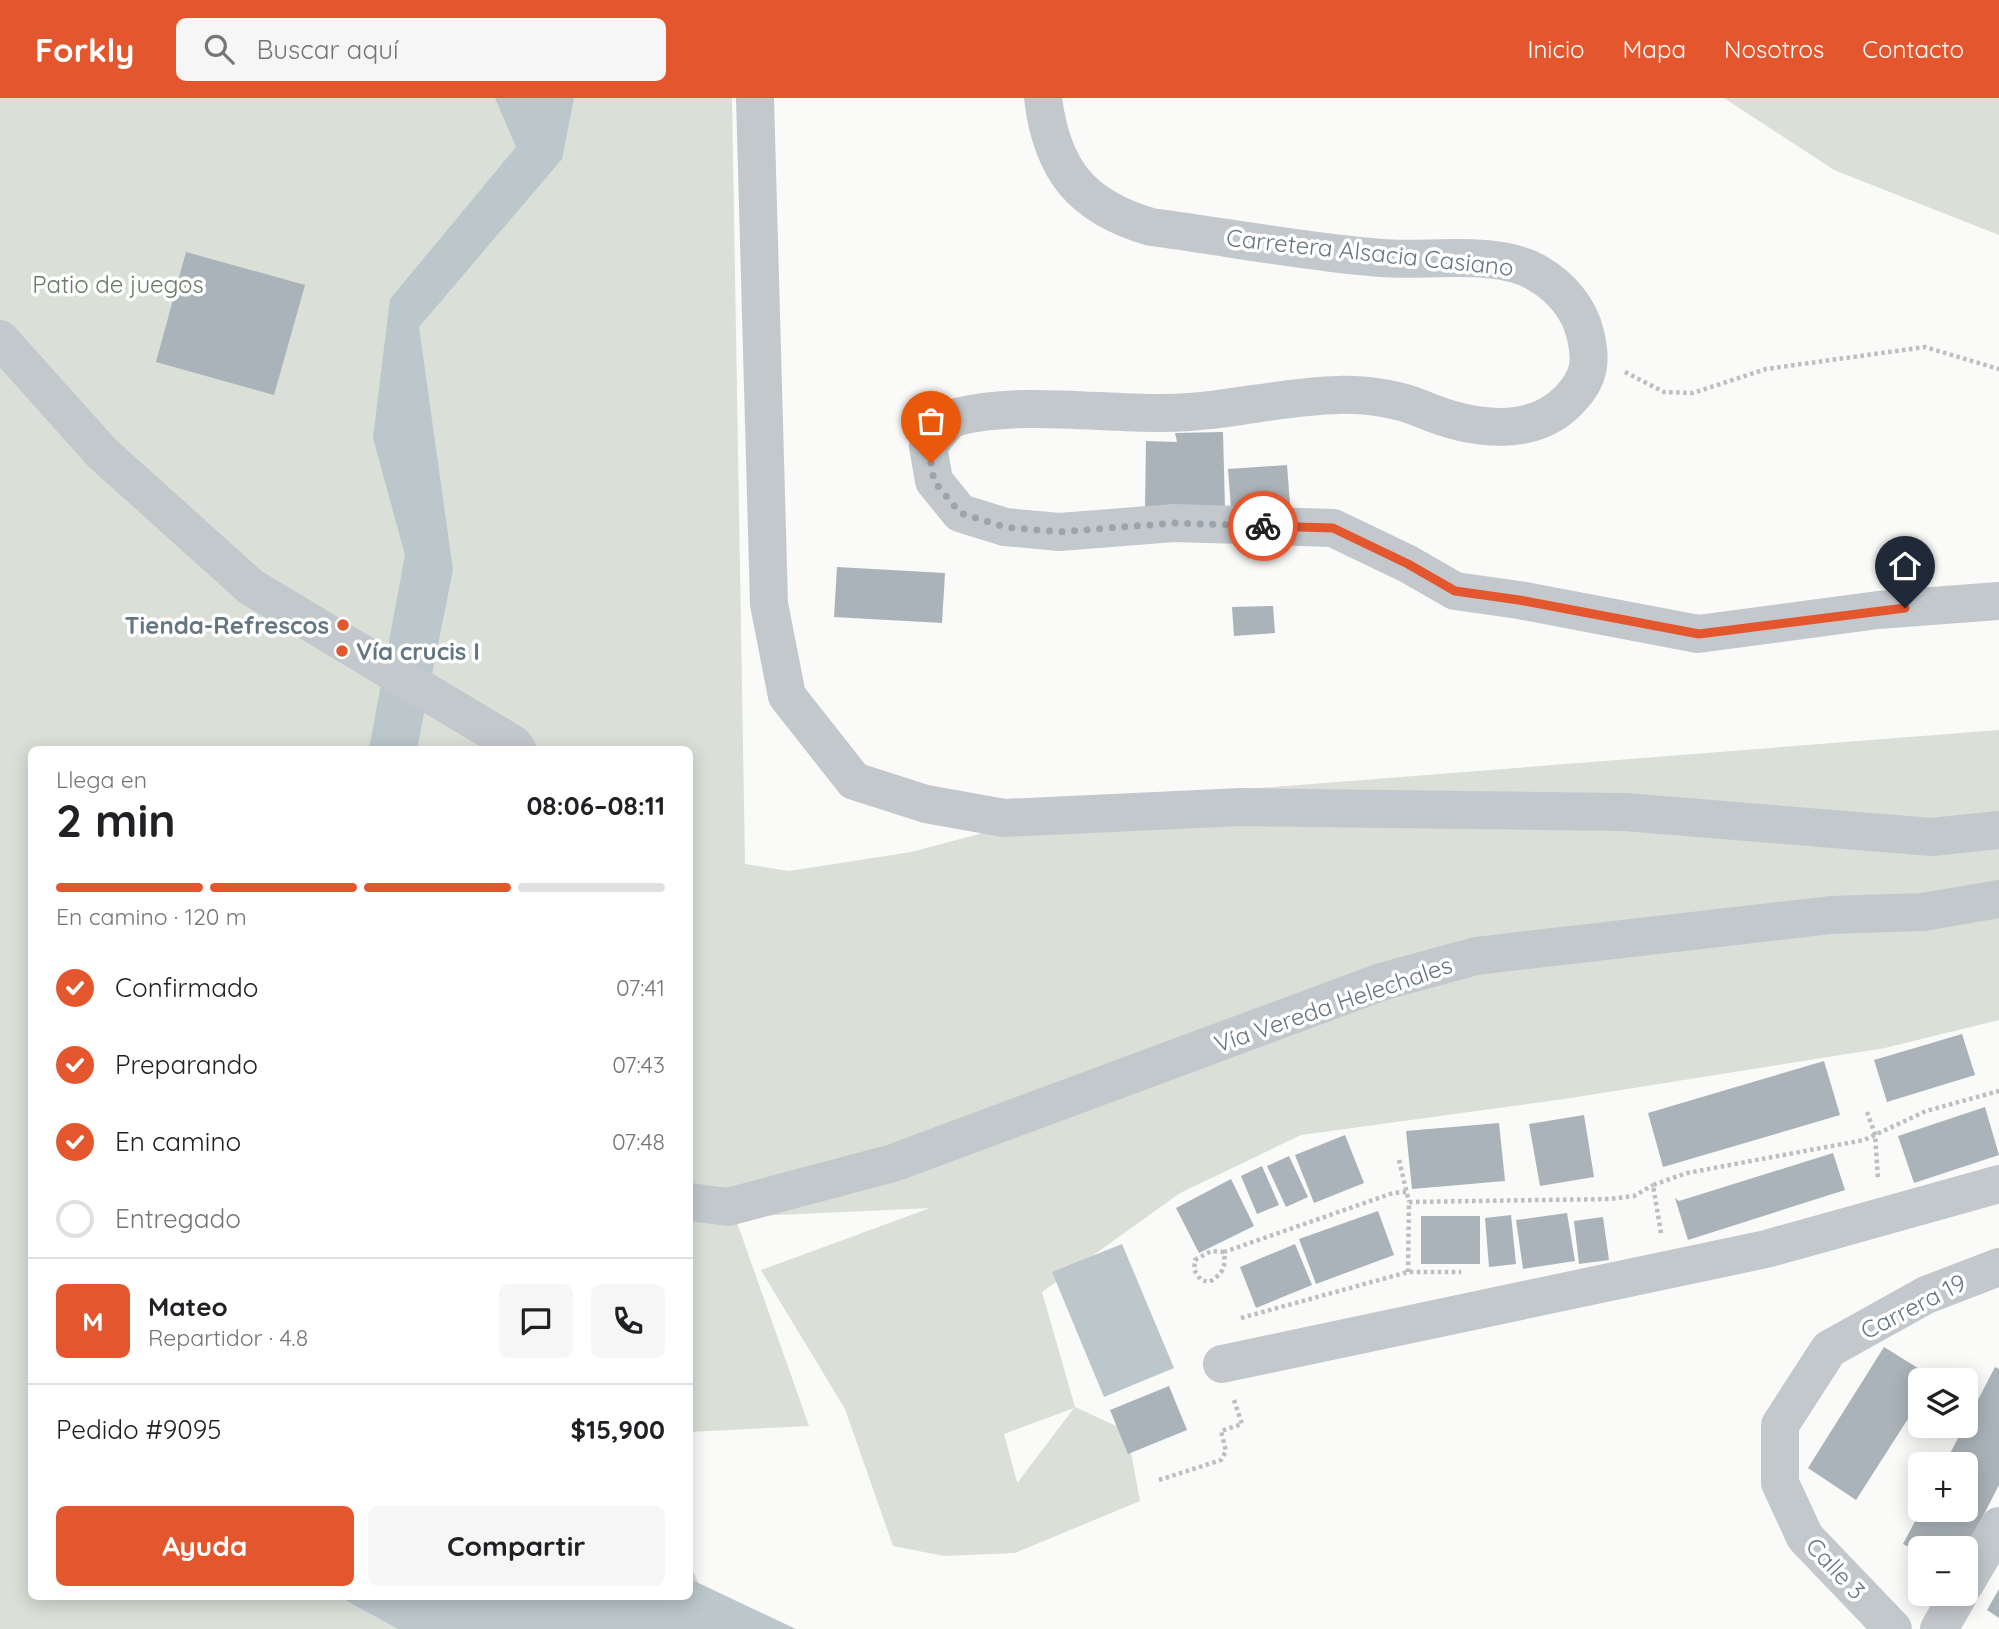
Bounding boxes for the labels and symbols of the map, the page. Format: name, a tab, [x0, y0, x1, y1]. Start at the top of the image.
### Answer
street label: Carretera Alsacia Casiano	[1225, 222, 1515, 282]
park label: Patio de juegos	[32, 269, 204, 299]
pin	[901, 391, 961, 463]
courier	[1228, 491, 1298, 561]
pin	[1875, 536, 1935, 608]
place label: Tienda-Refrescos	[125, 610, 329, 640]
marker: Tienda-Refrescos	[335, 617, 351, 633]
place label: Vía crucis I	[356, 636, 480, 666]
marker: Vía crucis I	[334, 643, 350, 659]
street label: Vía Vereda Helechales	[1210, 949, 1456, 1059]
street label: Carrera 19	[1855, 1267, 1971, 1345]
street label: Calle 3	[1800, 1531, 1872, 1605]

